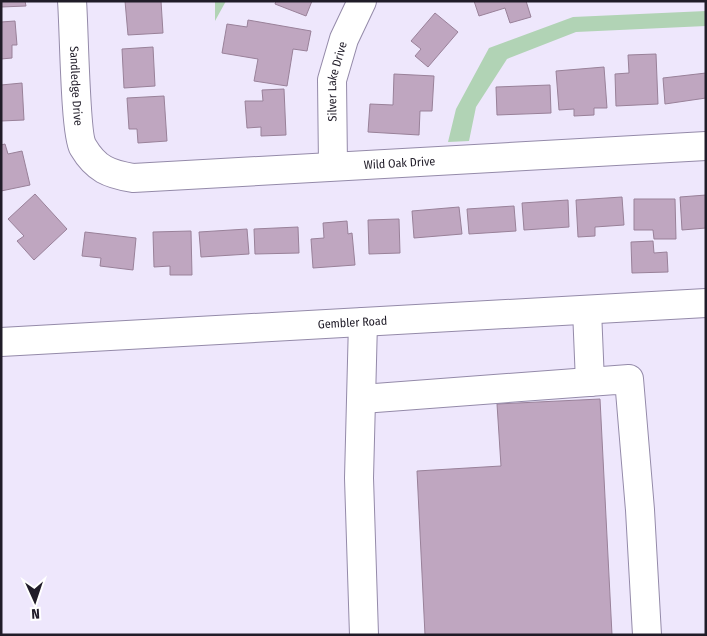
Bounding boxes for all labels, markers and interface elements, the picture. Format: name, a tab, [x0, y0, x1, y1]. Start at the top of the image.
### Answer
street label: Silver Lake Drive	[325, 40, 350, 122]
street label: Sandledge Drive	[67, 46, 86, 127]
street label: Wild Oak Drive	[363, 154, 436, 172]
street label: Gembler Road	[317, 314, 388, 331]
north arrow	[10, 576, 60, 626]
text: N	[31, 605, 40, 622]

